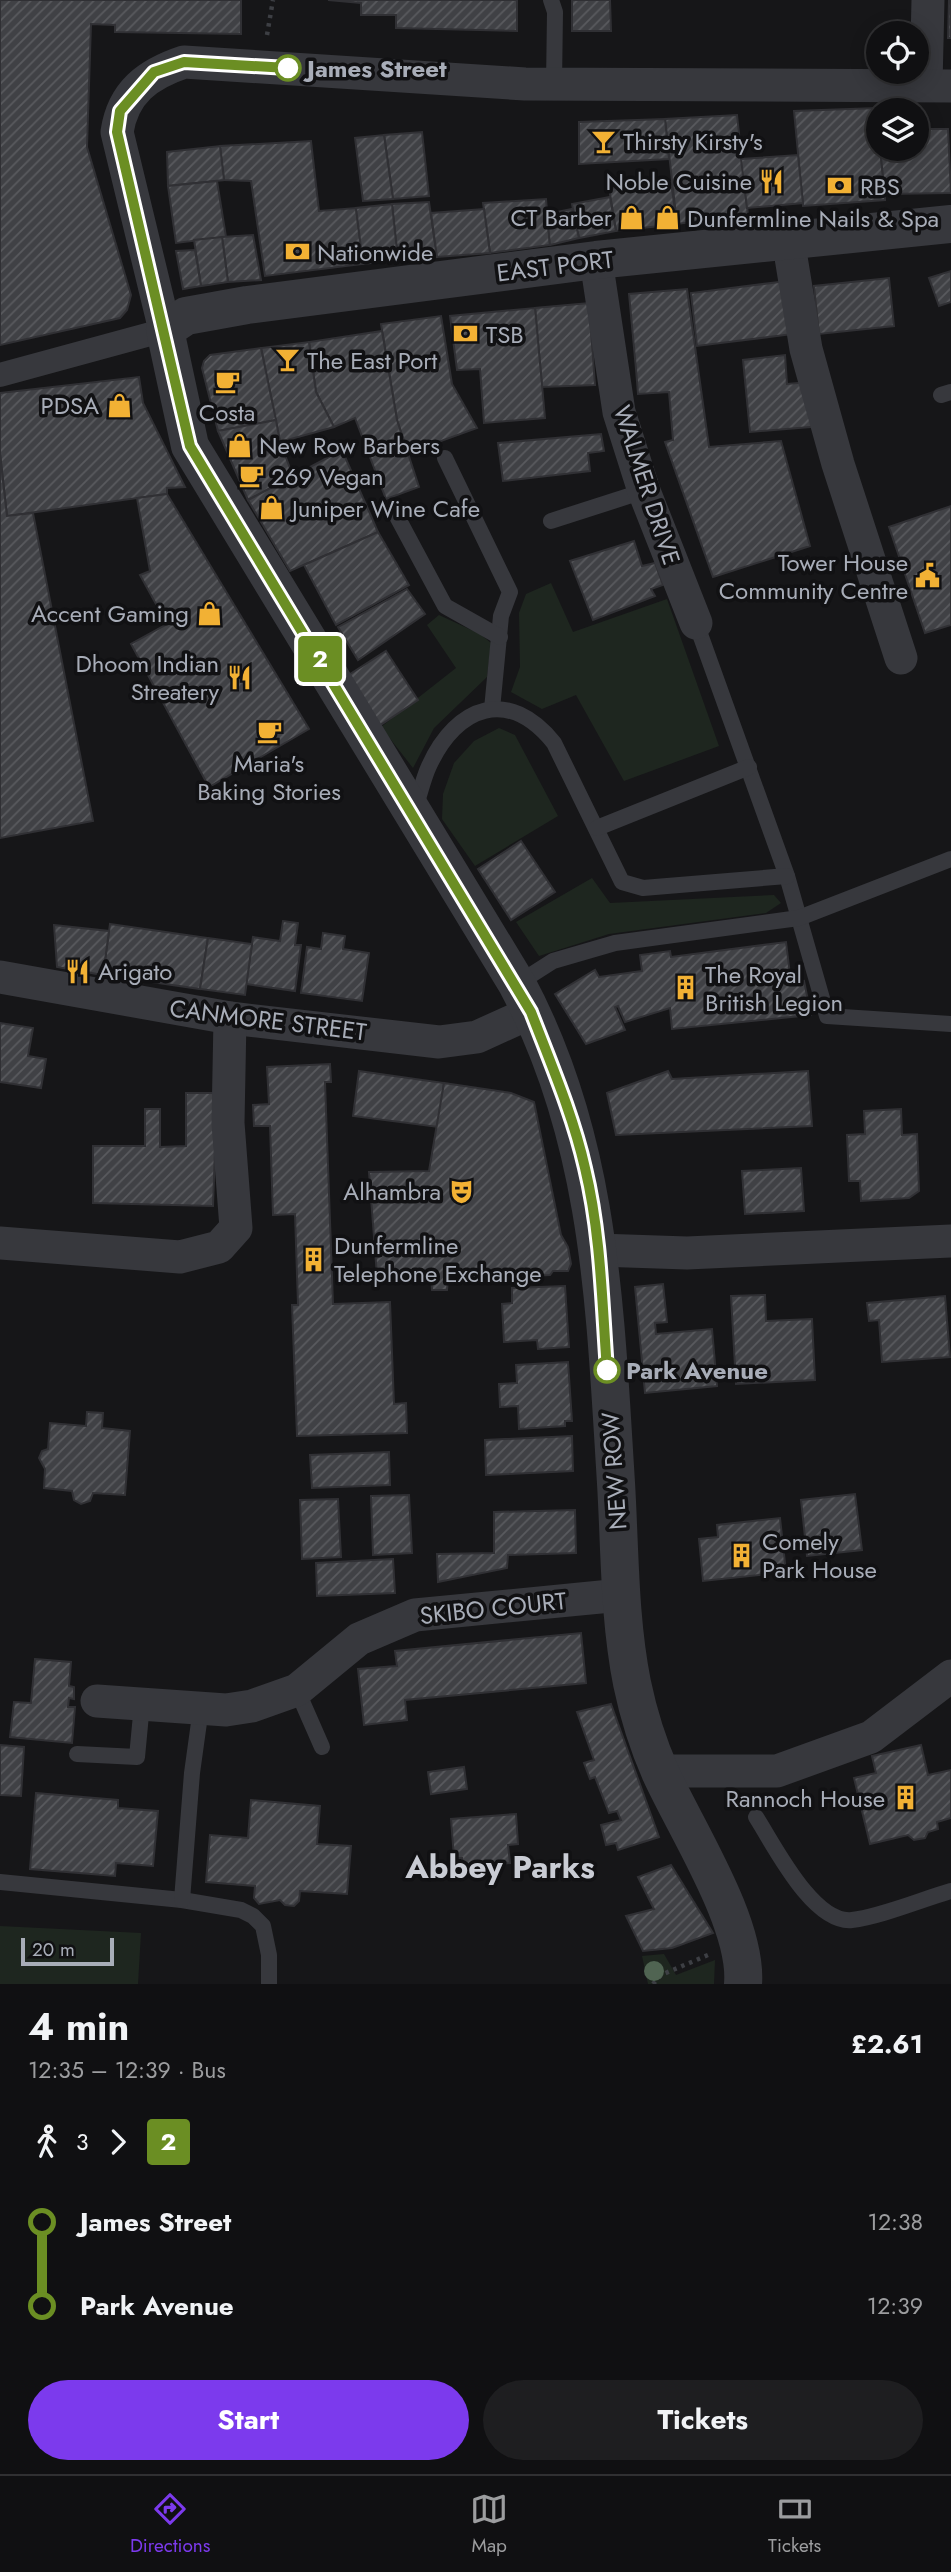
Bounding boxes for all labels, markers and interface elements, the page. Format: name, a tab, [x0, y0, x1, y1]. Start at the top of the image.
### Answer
map controls	[866, 21, 929, 161]
button: locate	[866, 21, 929, 84]
place label: James Street	[303, 51, 447, 86]
marker: James Street	[275, 55, 301, 81]
button: layers	[866, 98, 929, 161]
place label: Thirsty Kirsty's	[623, 124, 763, 159]
bar icon: Thirsty Kirsty's	[589, 127, 617, 155]
place label: Noble Cuisine	[605, 164, 752, 199]
restaurant icon: Noble Cuisine	[758, 167, 786, 195]
place label: RBS	[860, 169, 900, 204]
bank icon: RBS	[826, 172, 854, 200]
place label: CT Barber	[510, 200, 613, 235]
place label: Dunfermline Nails & Spa	[687, 201, 939, 236]
shop icon: CT Barber	[618, 203, 646, 231]
shop icon: Dunfermline Nails & Spa	[653, 204, 681, 232]
place label: Nationwide	[317, 235, 433, 270]
bank icon: Nationwide	[283, 238, 311, 266]
street label: EAST PORT	[495, 241, 615, 291]
place label: TSB	[486, 317, 524, 352]
bank icon: TSB	[452, 320, 480, 348]
place label: The East Port	[307, 343, 437, 378]
bar icon: The East Port	[273, 346, 301, 374]
cafe icon: Costa	[213, 367, 241, 395]
place label: PDSA	[41, 388, 99, 423]
shop icon: PDSA	[105, 391, 133, 419]
place label: Costa	[199, 395, 255, 430]
street label: WALMER DRIVE	[605, 401, 689, 569]
place label: New Row Barbers	[259, 428, 440, 463]
shop icon: New Row Barbers	[225, 431, 253, 459]
place label: 269 Vegan	[271, 459, 384, 494]
cafe icon: 269 Vegan	[237, 462, 265, 490]
place label: Juniper Wine Cafe	[289, 491, 480, 526]
shop icon: Juniper Wine Cafe	[258, 494, 286, 522]
place label: Tower House Community Centre	[719, 545, 908, 608]
public building icon: Tower House Community Centre	[914, 562, 942, 590]
place label: Accent Gaming	[31, 596, 189, 631]
shop icon: Accent Gaming	[195, 599, 223, 627]
line badge: 2	[297, 636, 343, 682]
text: 2	[312, 641, 328, 676]
place label: Dhoom Indian Streatery	[75, 646, 219, 709]
restaurant icon: Dhoom Indian Streatery	[225, 663, 253, 691]
cafe icon: Maria's Baking Stories	[255, 718, 283, 746]
place label: Maria's Baking Stories	[197, 746, 341, 809]
place label: Arigato	[98, 954, 172, 989]
restaurant icon: Arigato	[64, 957, 92, 985]
place label: The Royal British Legion	[705, 957, 843, 1020]
building icon: The Royal British Legion	[671, 974, 699, 1002]
street label: CANMORE STREET	[168, 991, 368, 1049]
place label: Alhambra	[343, 1174, 441, 1209]
theatre icon: Alhambra	[447, 1177, 475, 1205]
place label: Dunfermline Telephone Exchange	[334, 1228, 542, 1291]
building icon: Dunfermline Telephone Exchange	[300, 1245, 328, 1273]
place label: Park Avenue	[626, 1353, 768, 1388]
marker: Park Avenue	[594, 1357, 620, 1383]
street label: NEW ROW	[592, 1411, 636, 1531]
place label: Comely Park House	[762, 1524, 877, 1587]
building icon: Comely Park House	[728, 1541, 756, 1569]
street label: SKIBO COURT	[418, 1583, 568, 1633]
place label: Rannoch House	[726, 1781, 885, 1816]
building icon: Rannoch House	[891, 1784, 919, 1812]
district label: Abbey Parks	[404, 1844, 595, 1890]
scale bar	[21, 1935, 114, 1967]
text: 20 m	[32, 1936, 75, 1963]
text: 4 min	[28, 1999, 129, 2054]
text: £2.61	[851, 2025, 923, 2063]
text: 12:35 – 12:39 · Bus	[28, 2053, 226, 2087]
icon: walk	[28, 2123, 66, 2161]
icon: forward	[99, 2123, 137, 2161]
text: 2	[161, 2124, 176, 2159]
text: 3	[76, 2125, 89, 2159]
text: James Street	[80, 2203, 231, 2241]
text: 12:38	[868, 2205, 923, 2239]
text: Park Avenue	[80, 2287, 234, 2325]
text: 12:39	[867, 2289, 923, 2323]
button: Start	[28, 2380, 469, 2460]
button: Tickets	[483, 2380, 923, 2460]
tab: Directions	[130, 2490, 210, 2559]
tab: Map	[470, 2490, 508, 2559]
tab: Tickets	[768, 2490, 821, 2559]

